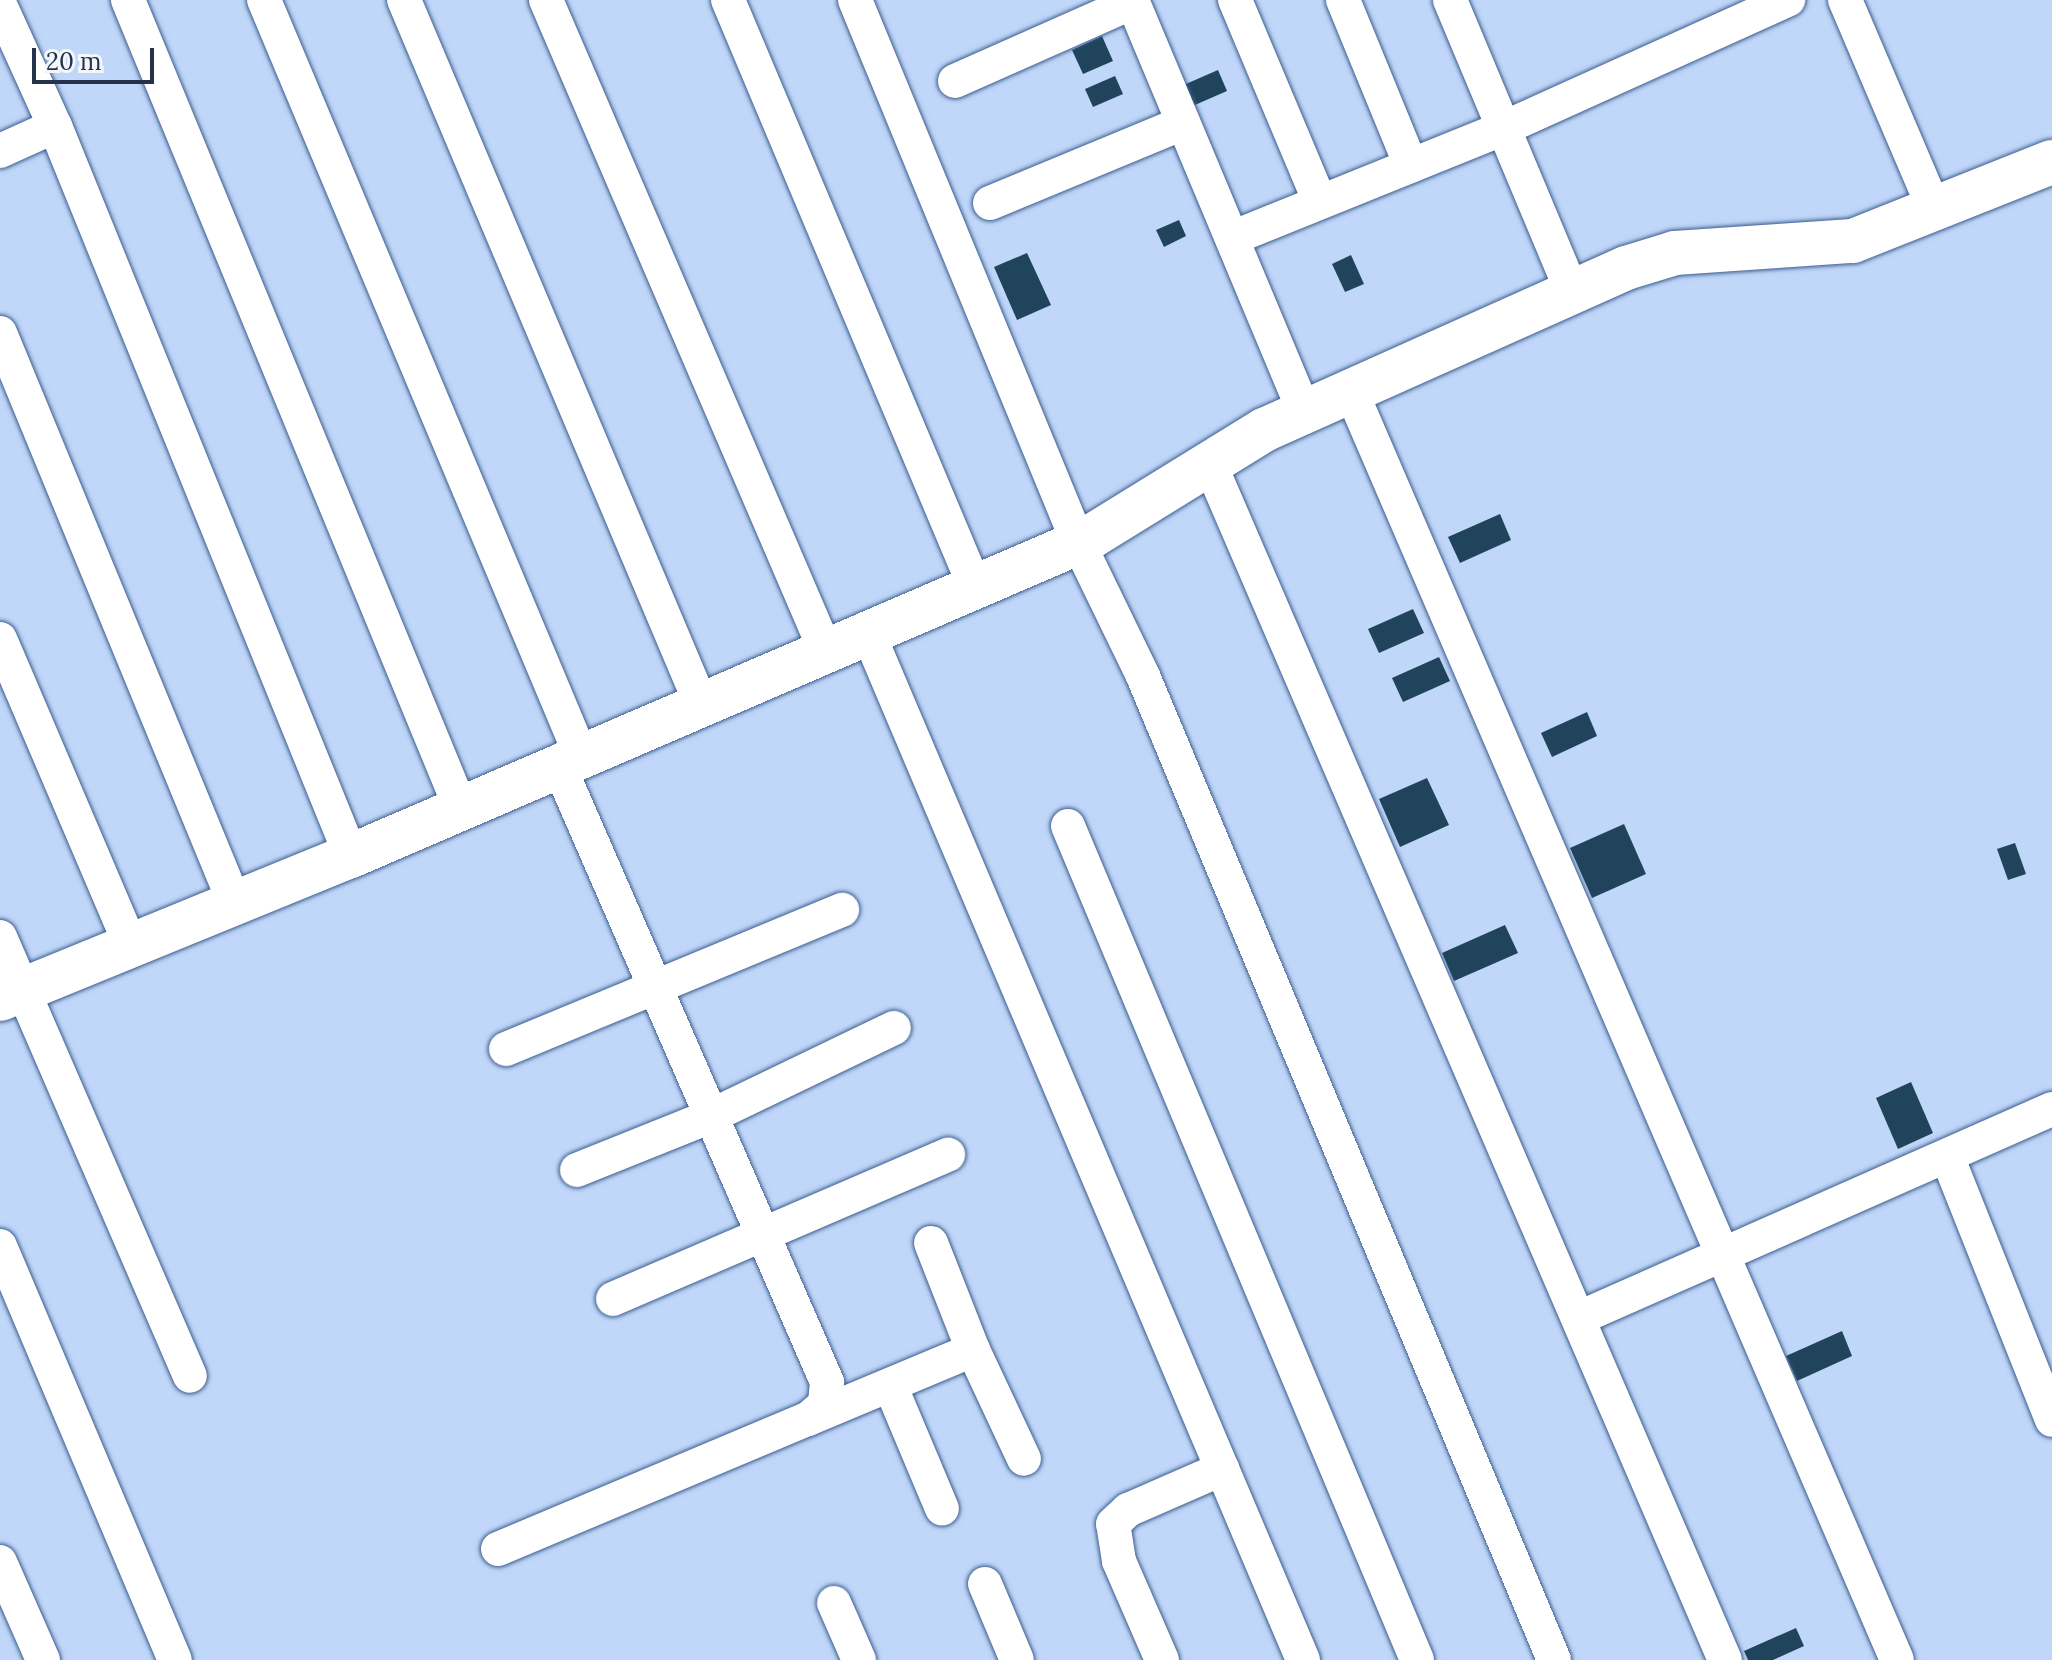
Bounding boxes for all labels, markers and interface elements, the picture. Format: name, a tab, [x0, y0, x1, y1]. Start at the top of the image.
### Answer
scale bar	[36, 32, 158, 82]
text: 20 m	[46, 46, 102, 77]

